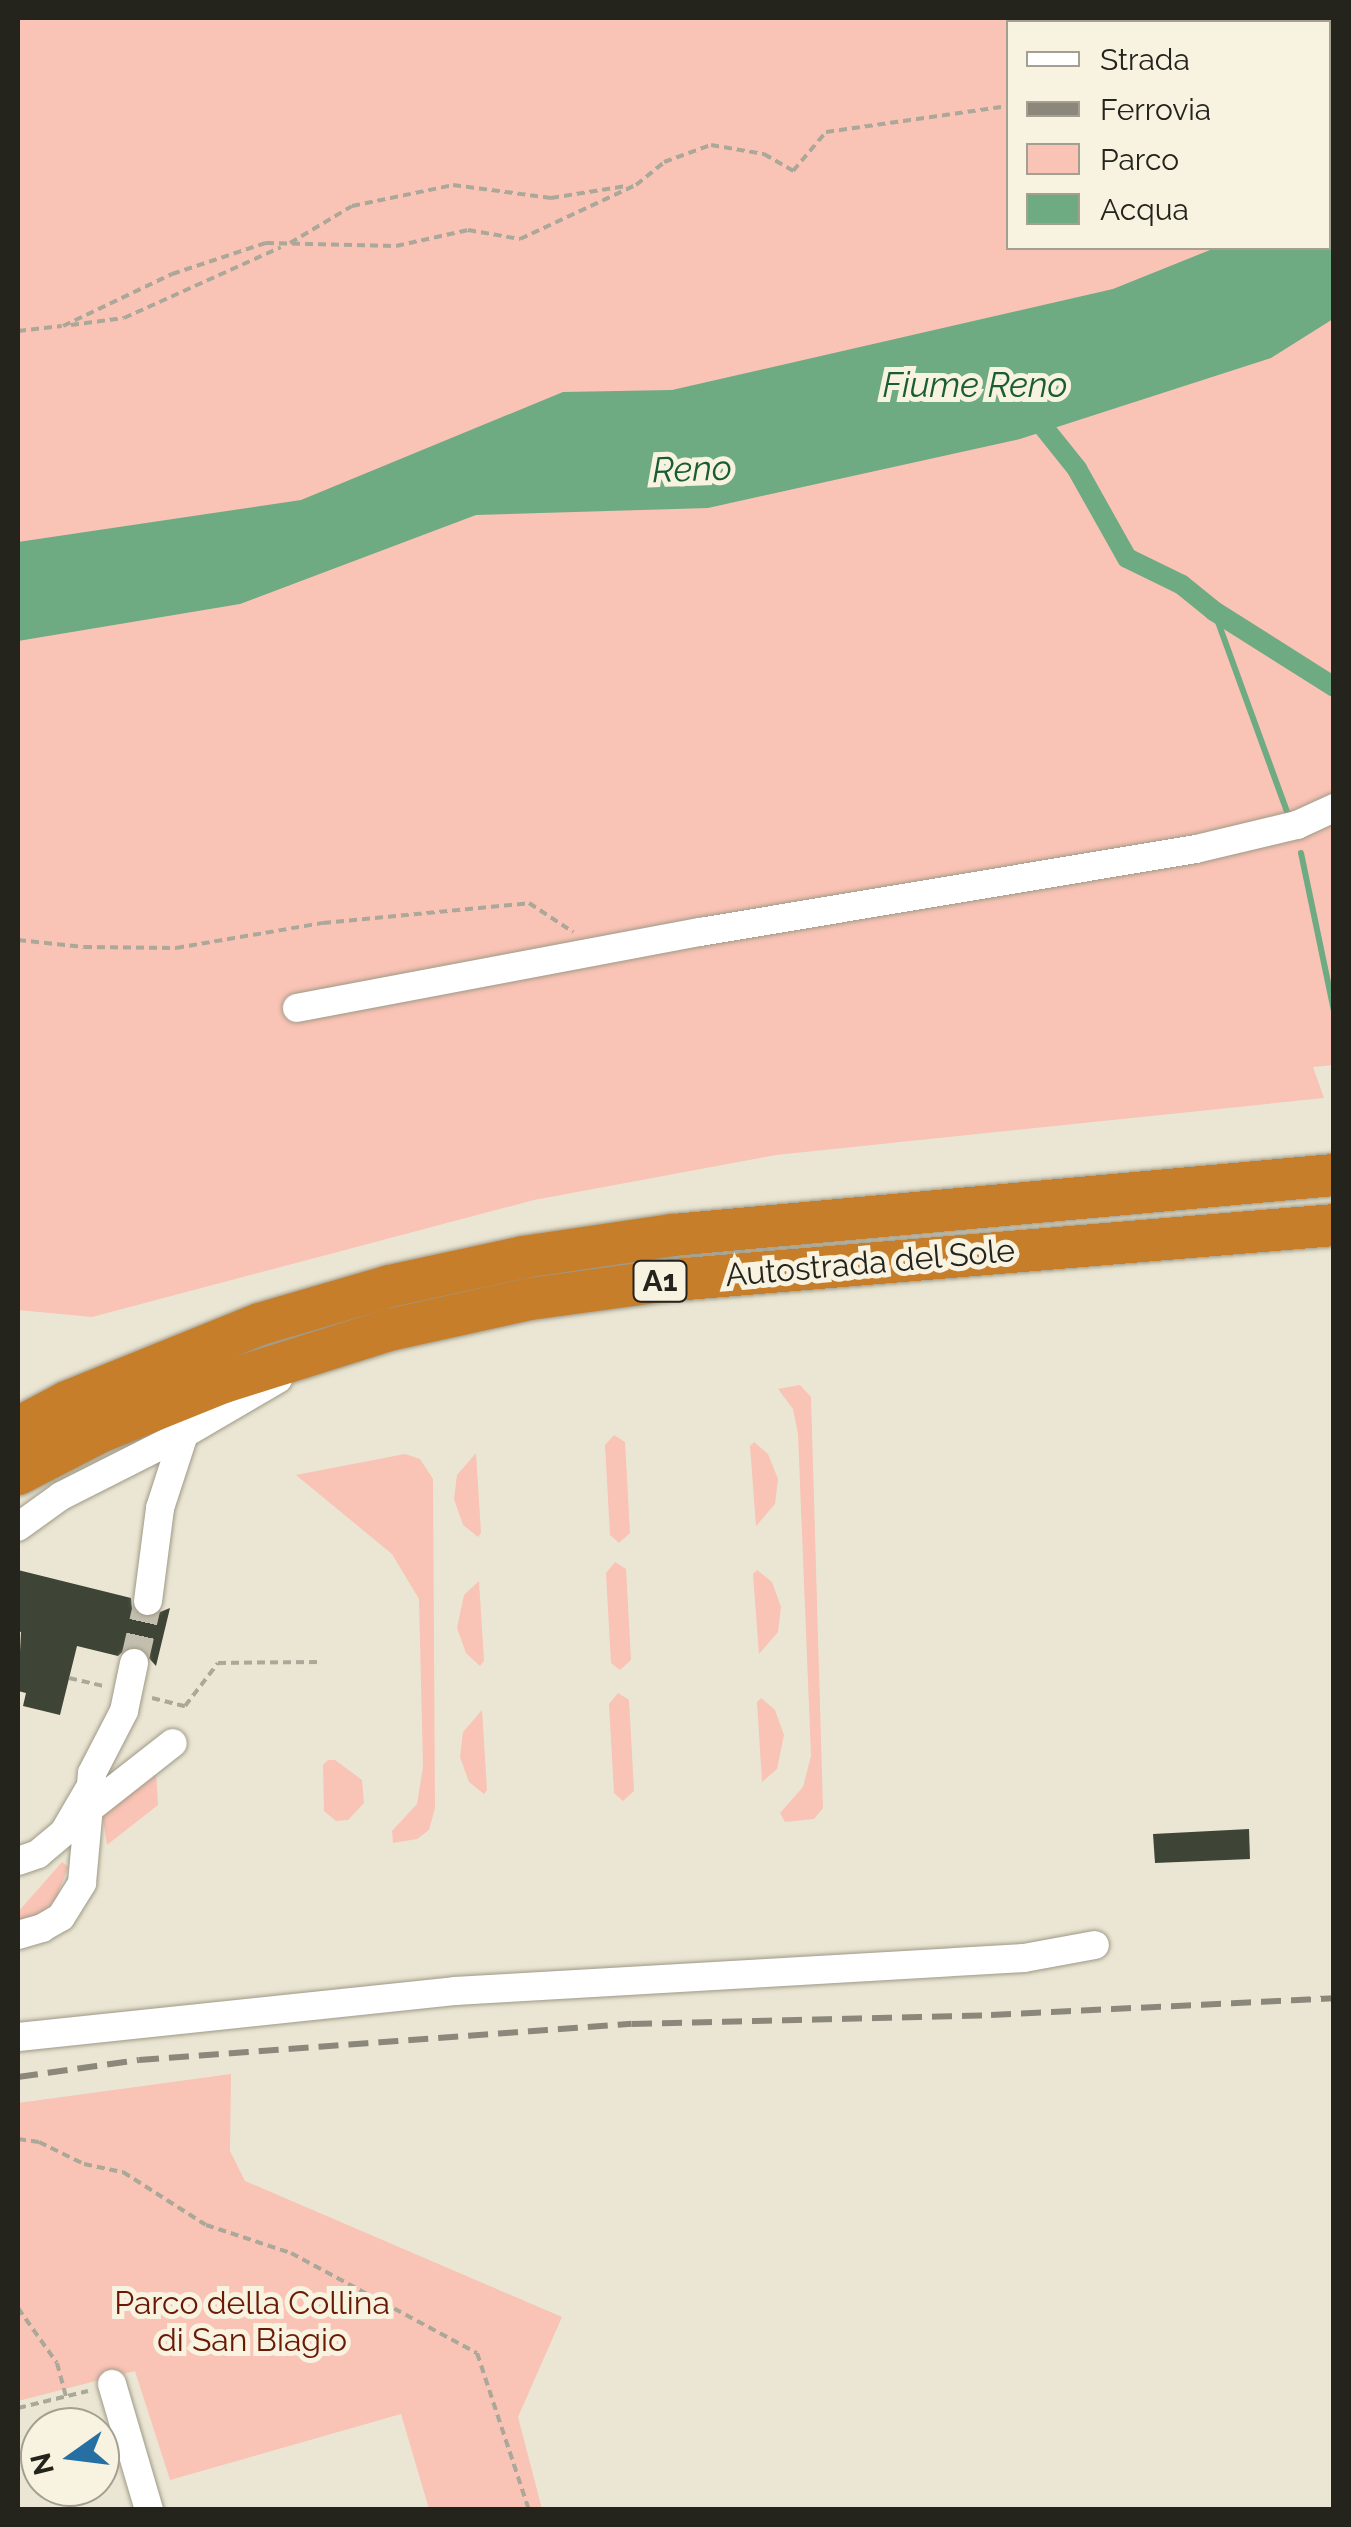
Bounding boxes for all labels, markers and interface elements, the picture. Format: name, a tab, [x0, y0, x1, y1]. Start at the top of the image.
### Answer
legend	[1006, 20, 1331, 250]
text: Strada	[1100, 42, 1190, 77]
text: Ferrovia	[1100, 92, 1211, 127]
text: Parco	[1100, 142, 1179, 177]
text: Acqua	[1100, 192, 1189, 227]
water label: Fiume Reno	[882, 364, 1068, 406]
water label: Reno	[651, 447, 733, 491]
street label: Autostrada del Sole	[723, 1231, 1017, 1295]
road number: A1	[632, 1256, 688, 1306]
park label: Parco della Collina di San Biagio	[114, 2285, 390, 2360]
north arrow	[20, 2407, 120, 2507]
text: N	[24, 2450, 61, 2478]

